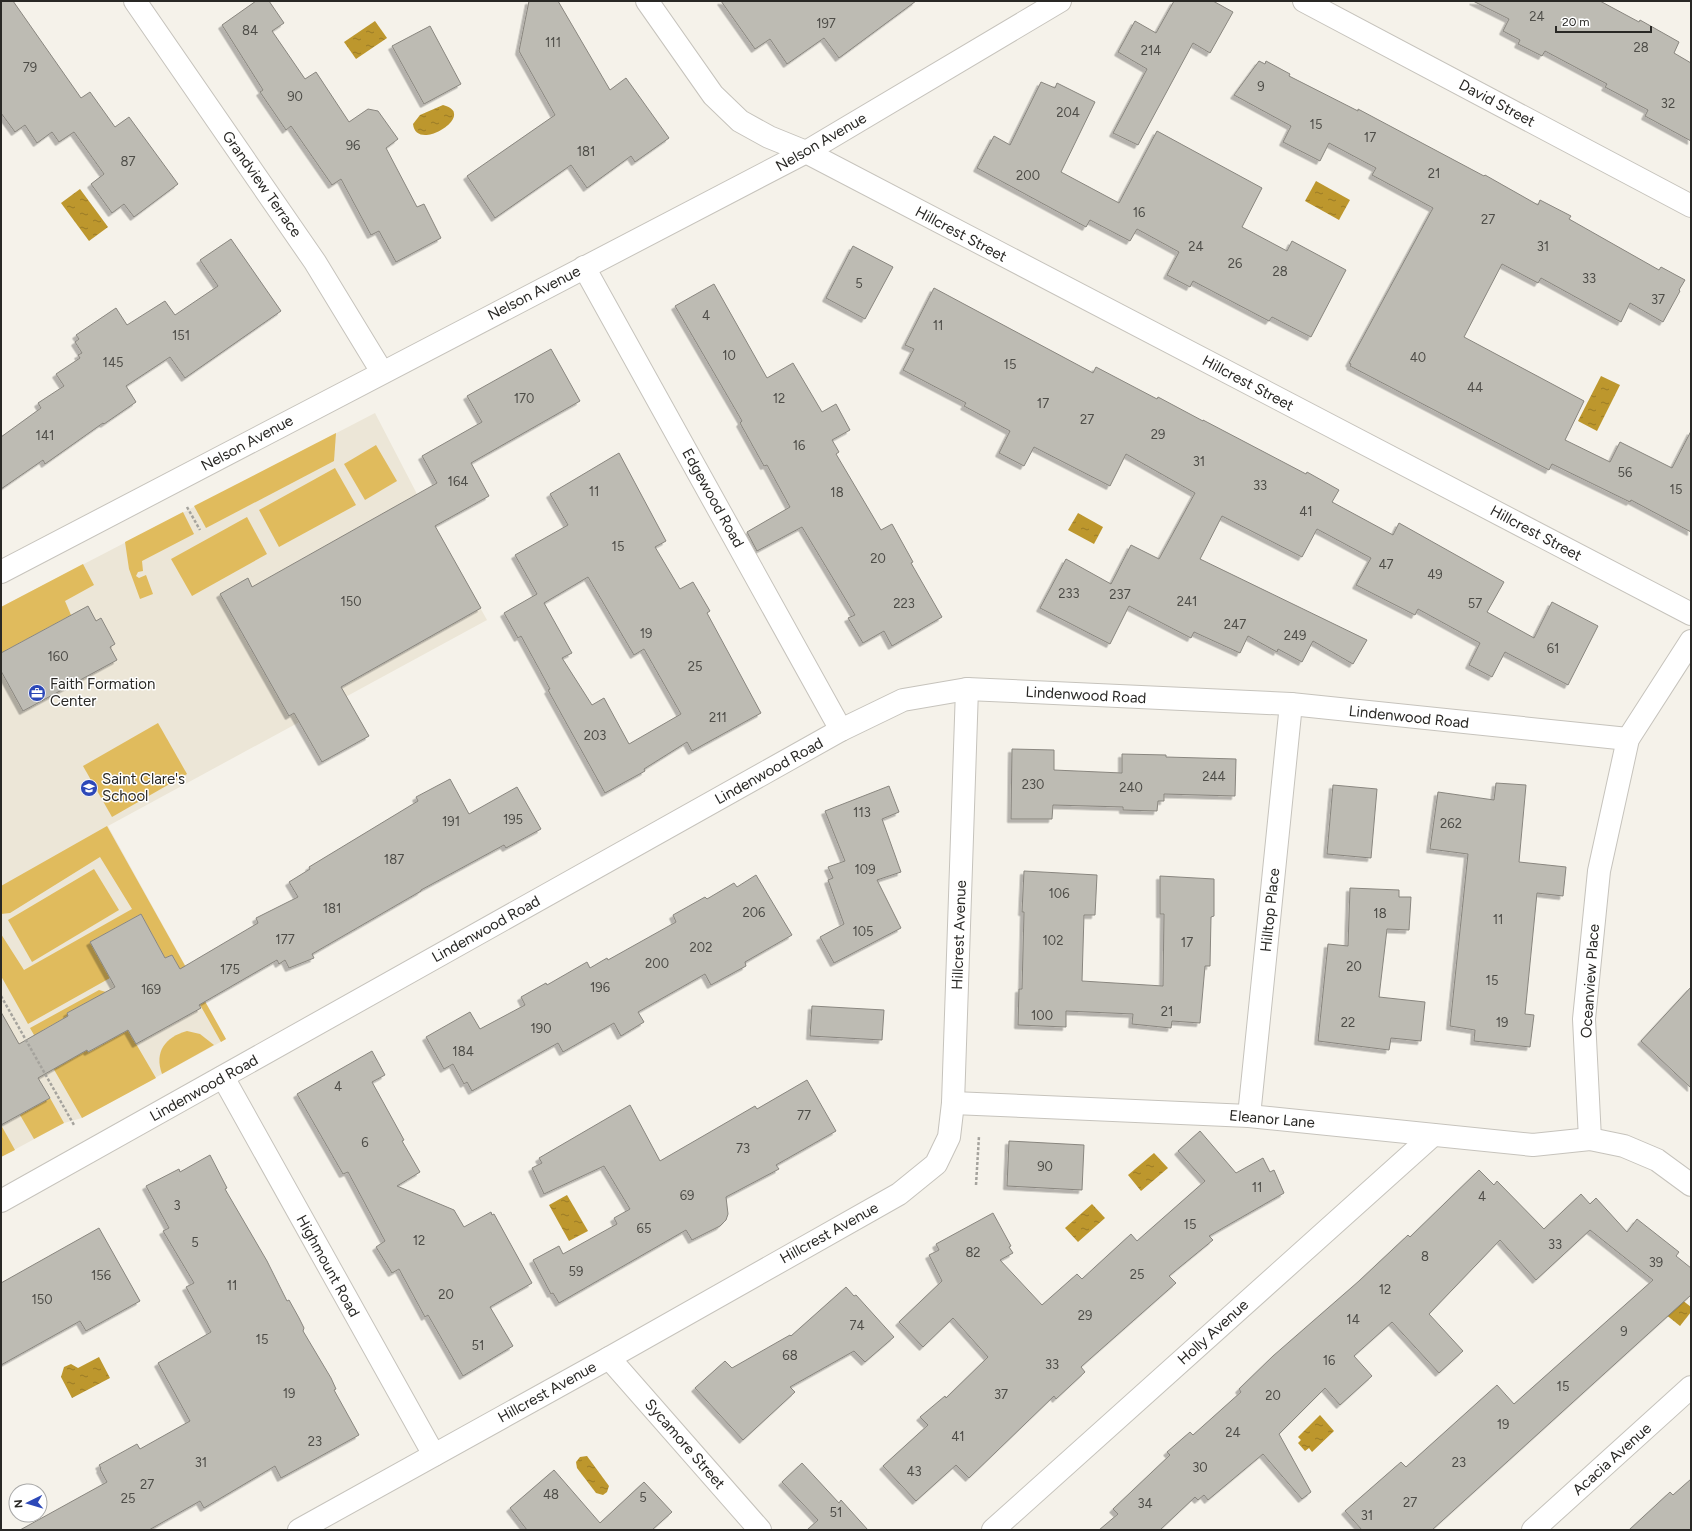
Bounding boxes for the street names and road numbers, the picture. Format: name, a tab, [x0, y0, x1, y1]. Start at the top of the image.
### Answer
street label: David Street	[1456, 75, 1538, 131]
street label: Nelson Avenue	[773, 109, 869, 175]
street label: Grandview Terrace	[219, 127, 305, 241]
street label: Hillcrest Street	[912, 202, 1010, 266]
street label: Nelson Avenue	[485, 262, 583, 324]
street label: Hillcrest Street	[1199, 351, 1297, 415]
street label: Nelson Avenue	[198, 411, 296, 475]
street label: Edgewood Road	[678, 445, 748, 551]
street label: Hillcrest Street	[1487, 501, 1585, 565]
street label: Lindenwood Road	[1025, 683, 1147, 707]
street label: Lindenwood Road	[1348, 702, 1470, 732]
street label: Lindenwood Road	[712, 734, 826, 808]
street label: Hilltop Place	[1257, 867, 1283, 953]
street label: Hillcrest Avenue	[948, 880, 970, 990]
street label: Lindenwood Road	[429, 892, 543, 966]
street label: Oceanview Place	[1577, 923, 1603, 1039]
street label: Lindenwood Road	[147, 1051, 261, 1125]
street label: Eleanor Lane	[1228, 1106, 1316, 1132]
street label: Hillcrest Avenue	[777, 1199, 881, 1267]
street label: Highmount Road	[292, 1212, 364, 1320]
street label: Holly Avenue	[1174, 1296, 1252, 1368]
street label: Hillcrest Avenue	[495, 1358, 599, 1426]
street label: Sycamore Street	[641, 1395, 729, 1493]
street label: Acacia Avenue	[1569, 1419, 1655, 1499]

